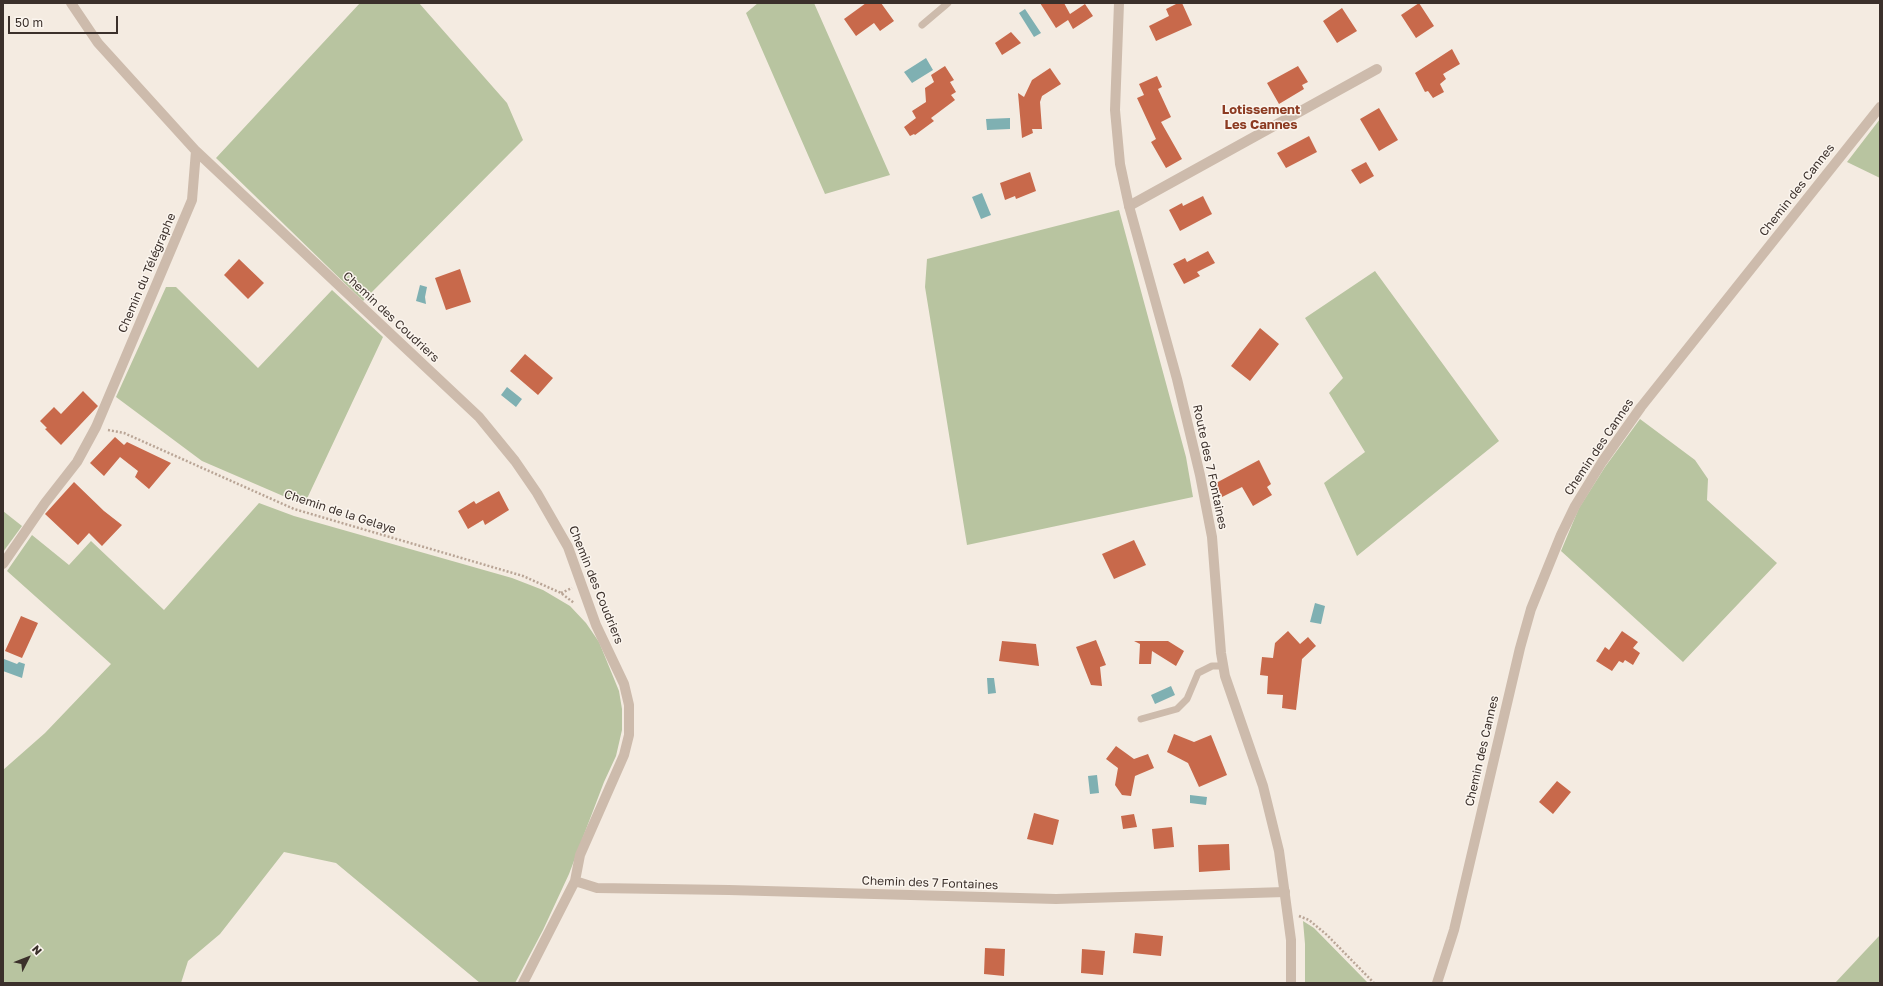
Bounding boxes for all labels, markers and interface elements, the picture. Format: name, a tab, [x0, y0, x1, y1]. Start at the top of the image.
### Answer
scale bar	[10, 8, 120, 34]
text: 50 m	[15, 15, 43, 30]
district label: Lotissement Les Cannes	[1222, 102, 1300, 133]
street label: Chemin des Cannes	[1756, 141, 1838, 239]
street label: Chemin du Télégraphe	[115, 211, 179, 335]
street label: Chemin des Coudriers	[340, 269, 442, 365]
street label: Chemin des Cannes	[1561, 396, 1637, 498]
street label: Route des 7 Fontaines	[1190, 403, 1230, 531]
street label: Chemin de la Gelaye	[282, 487, 398, 537]
street label: Chemin des Coudriers	[566, 524, 626, 646]
street label: Chemin des Cannes	[1462, 694, 1502, 808]
street label: Chemin des 7 Fontaines	[861, 873, 999, 893]
north arrow	[8, 938, 48, 978]
text: N	[30, 942, 45, 957]

